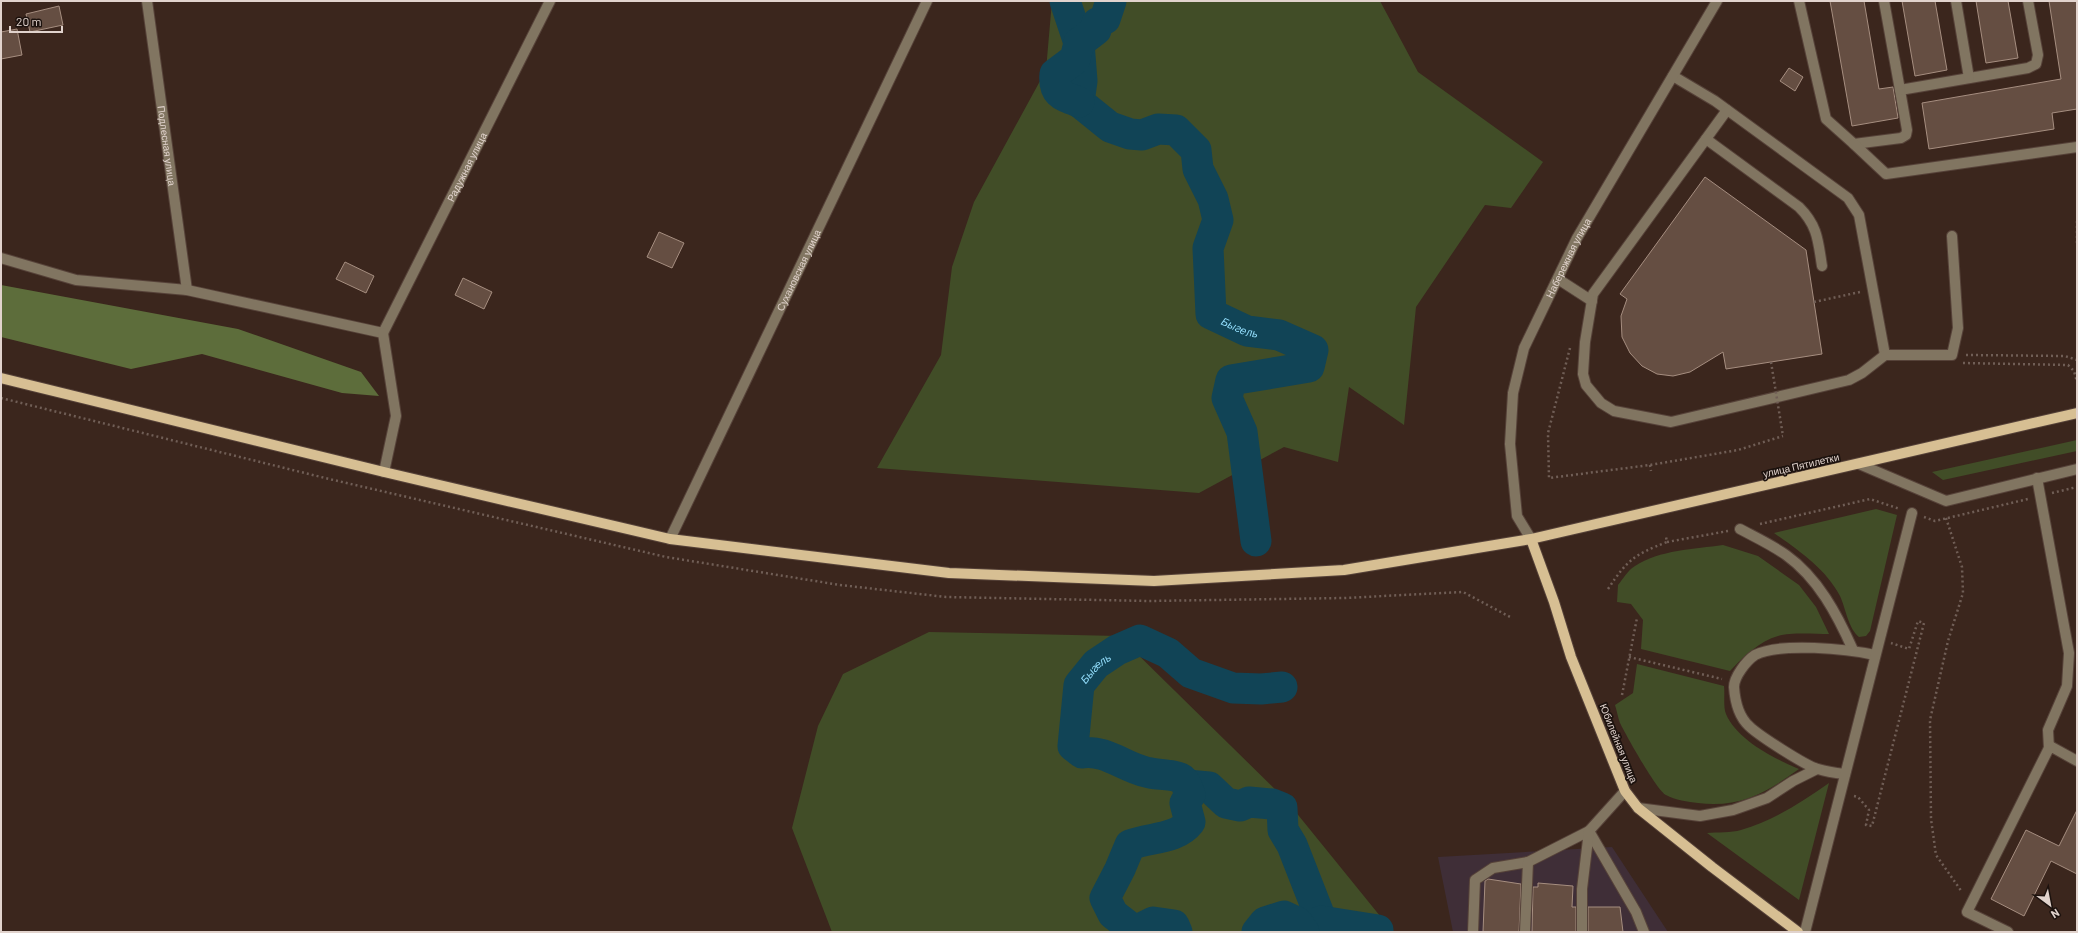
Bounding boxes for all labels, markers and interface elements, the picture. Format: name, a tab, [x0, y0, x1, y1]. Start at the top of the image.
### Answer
scale bar	[10, 8, 62, 34]
text: 20 m	[16, 14, 42, 28]
street label: Подлесная улица	[156, 105, 179, 187]
street label: Радужная улица	[444, 130, 489, 203]
street label: Набережная улица	[1543, 216, 1594, 300]
street label: Сухановская улица	[774, 227, 823, 313]
water label: Быгель	[1220, 314, 1259, 339]
street label: улица Пятилетки	[1762, 450, 1840, 480]
water label: Быгель	[1077, 650, 1113, 686]
street label: Юбилейная улица	[1598, 702, 1641, 785]
north arrow	[2030, 885, 2070, 925]
text: N	[2049, 906, 2062, 921]

